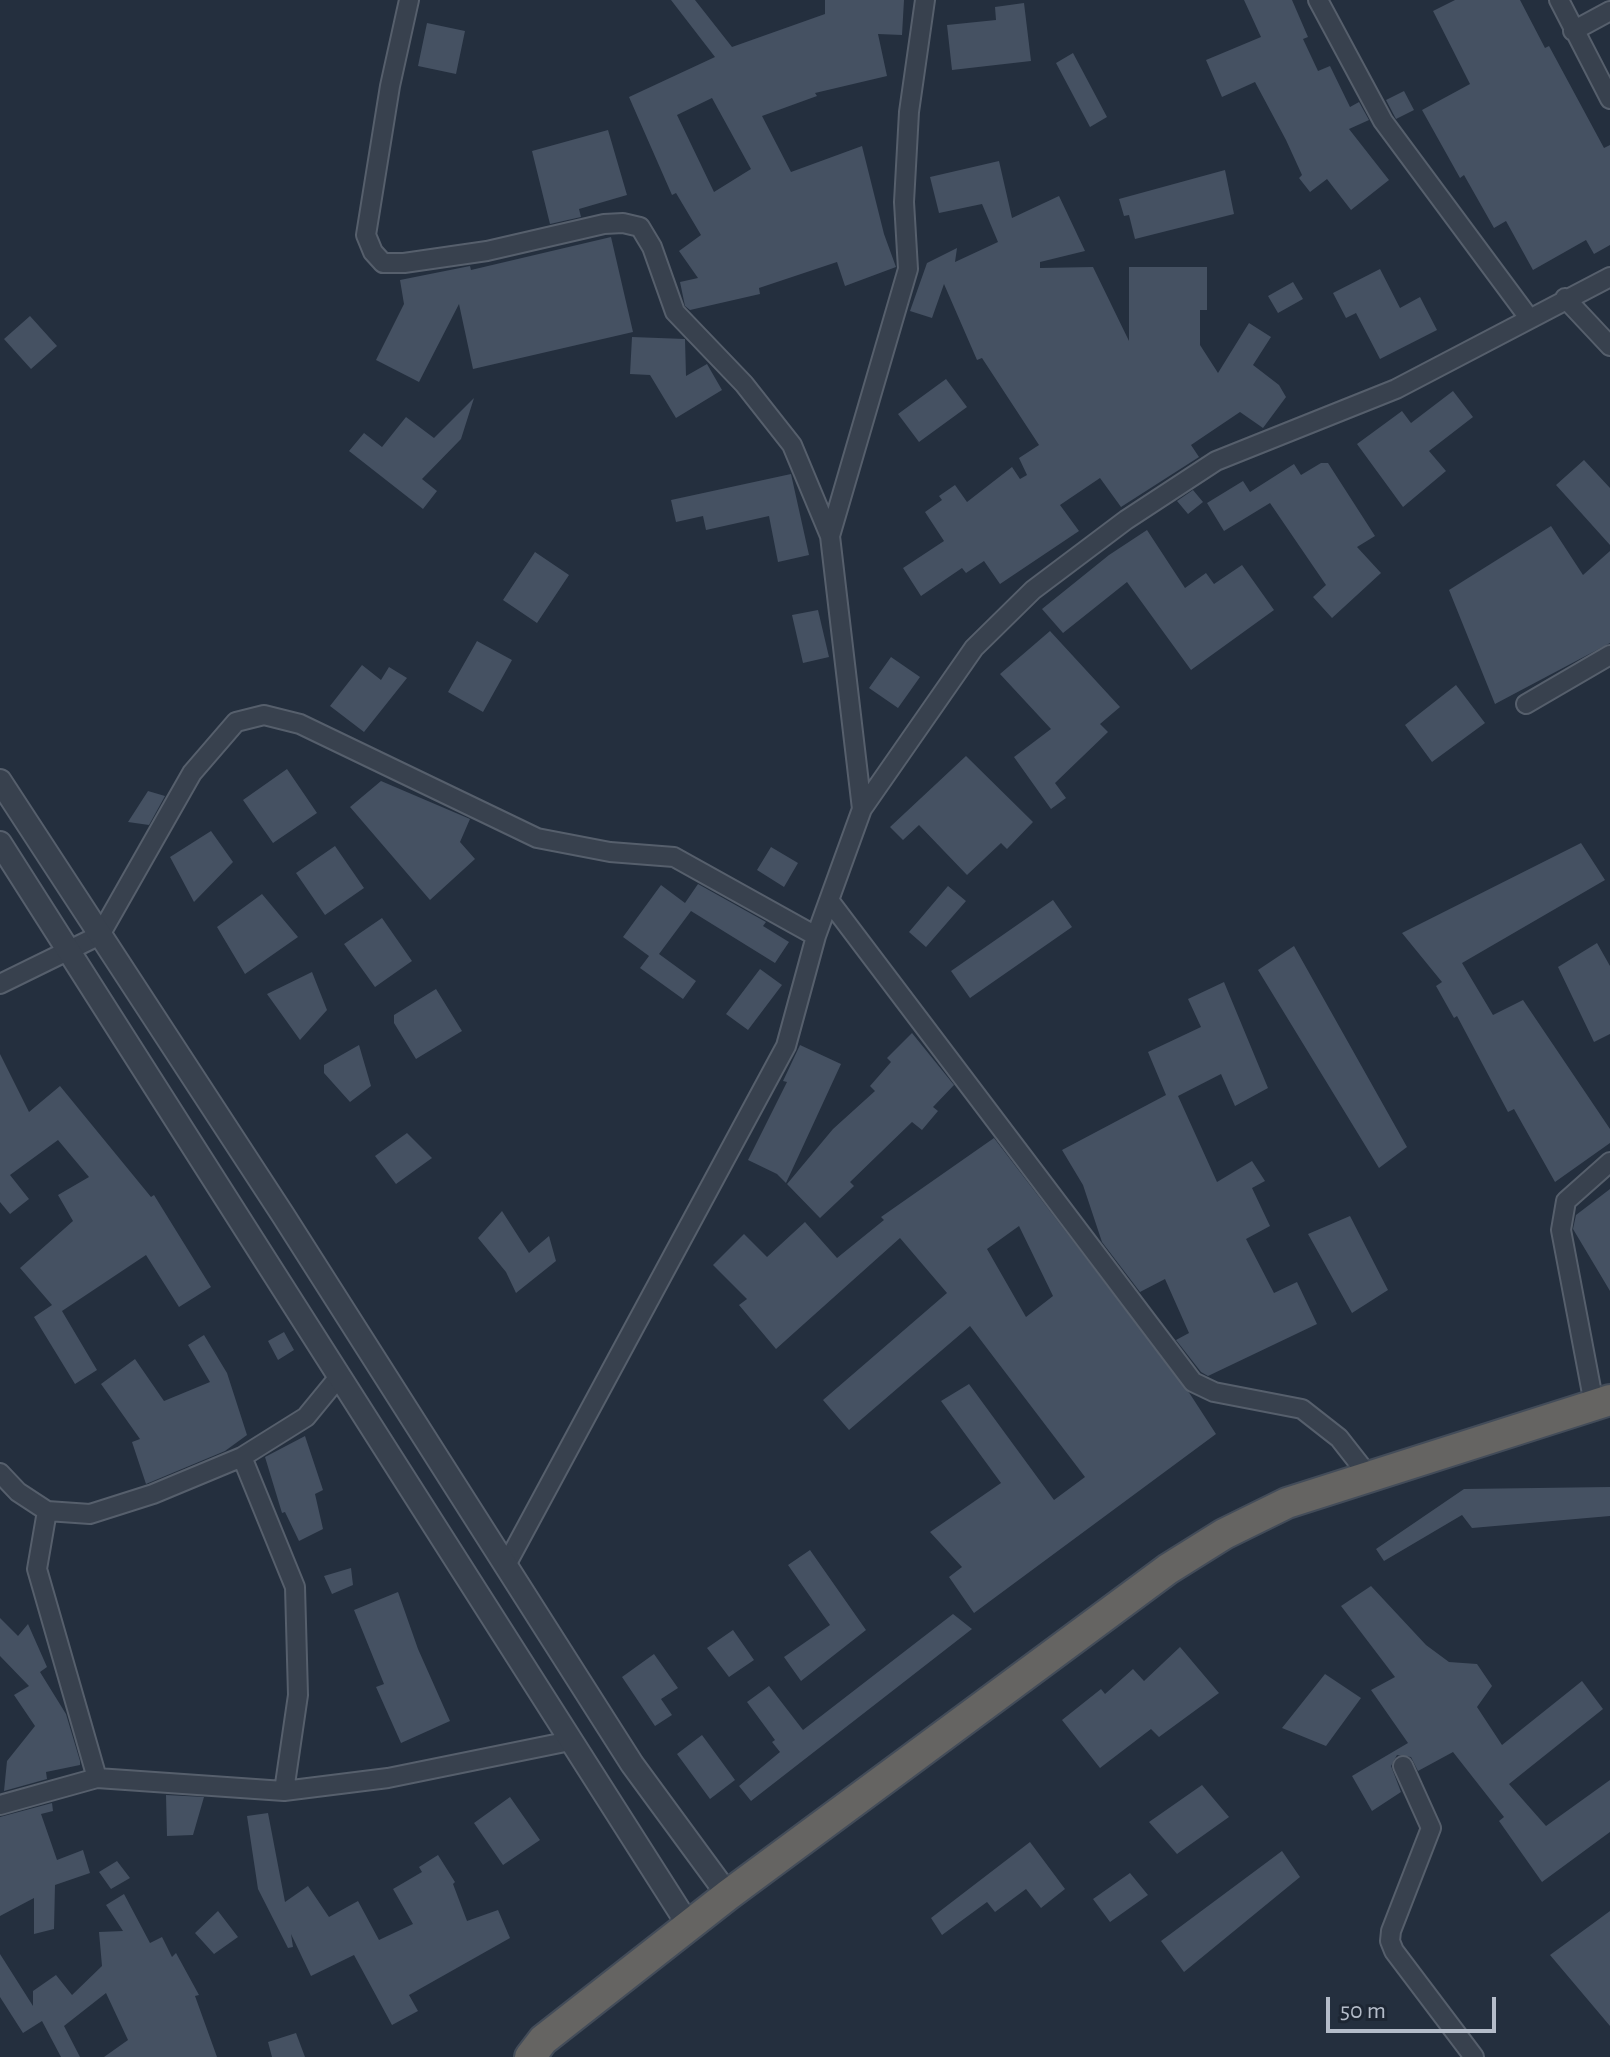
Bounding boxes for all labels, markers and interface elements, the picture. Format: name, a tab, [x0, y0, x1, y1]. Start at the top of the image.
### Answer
scale bar	[1330, 1981, 1500, 2031]
text: 50 m	[1340, 1999, 1386, 2023]

